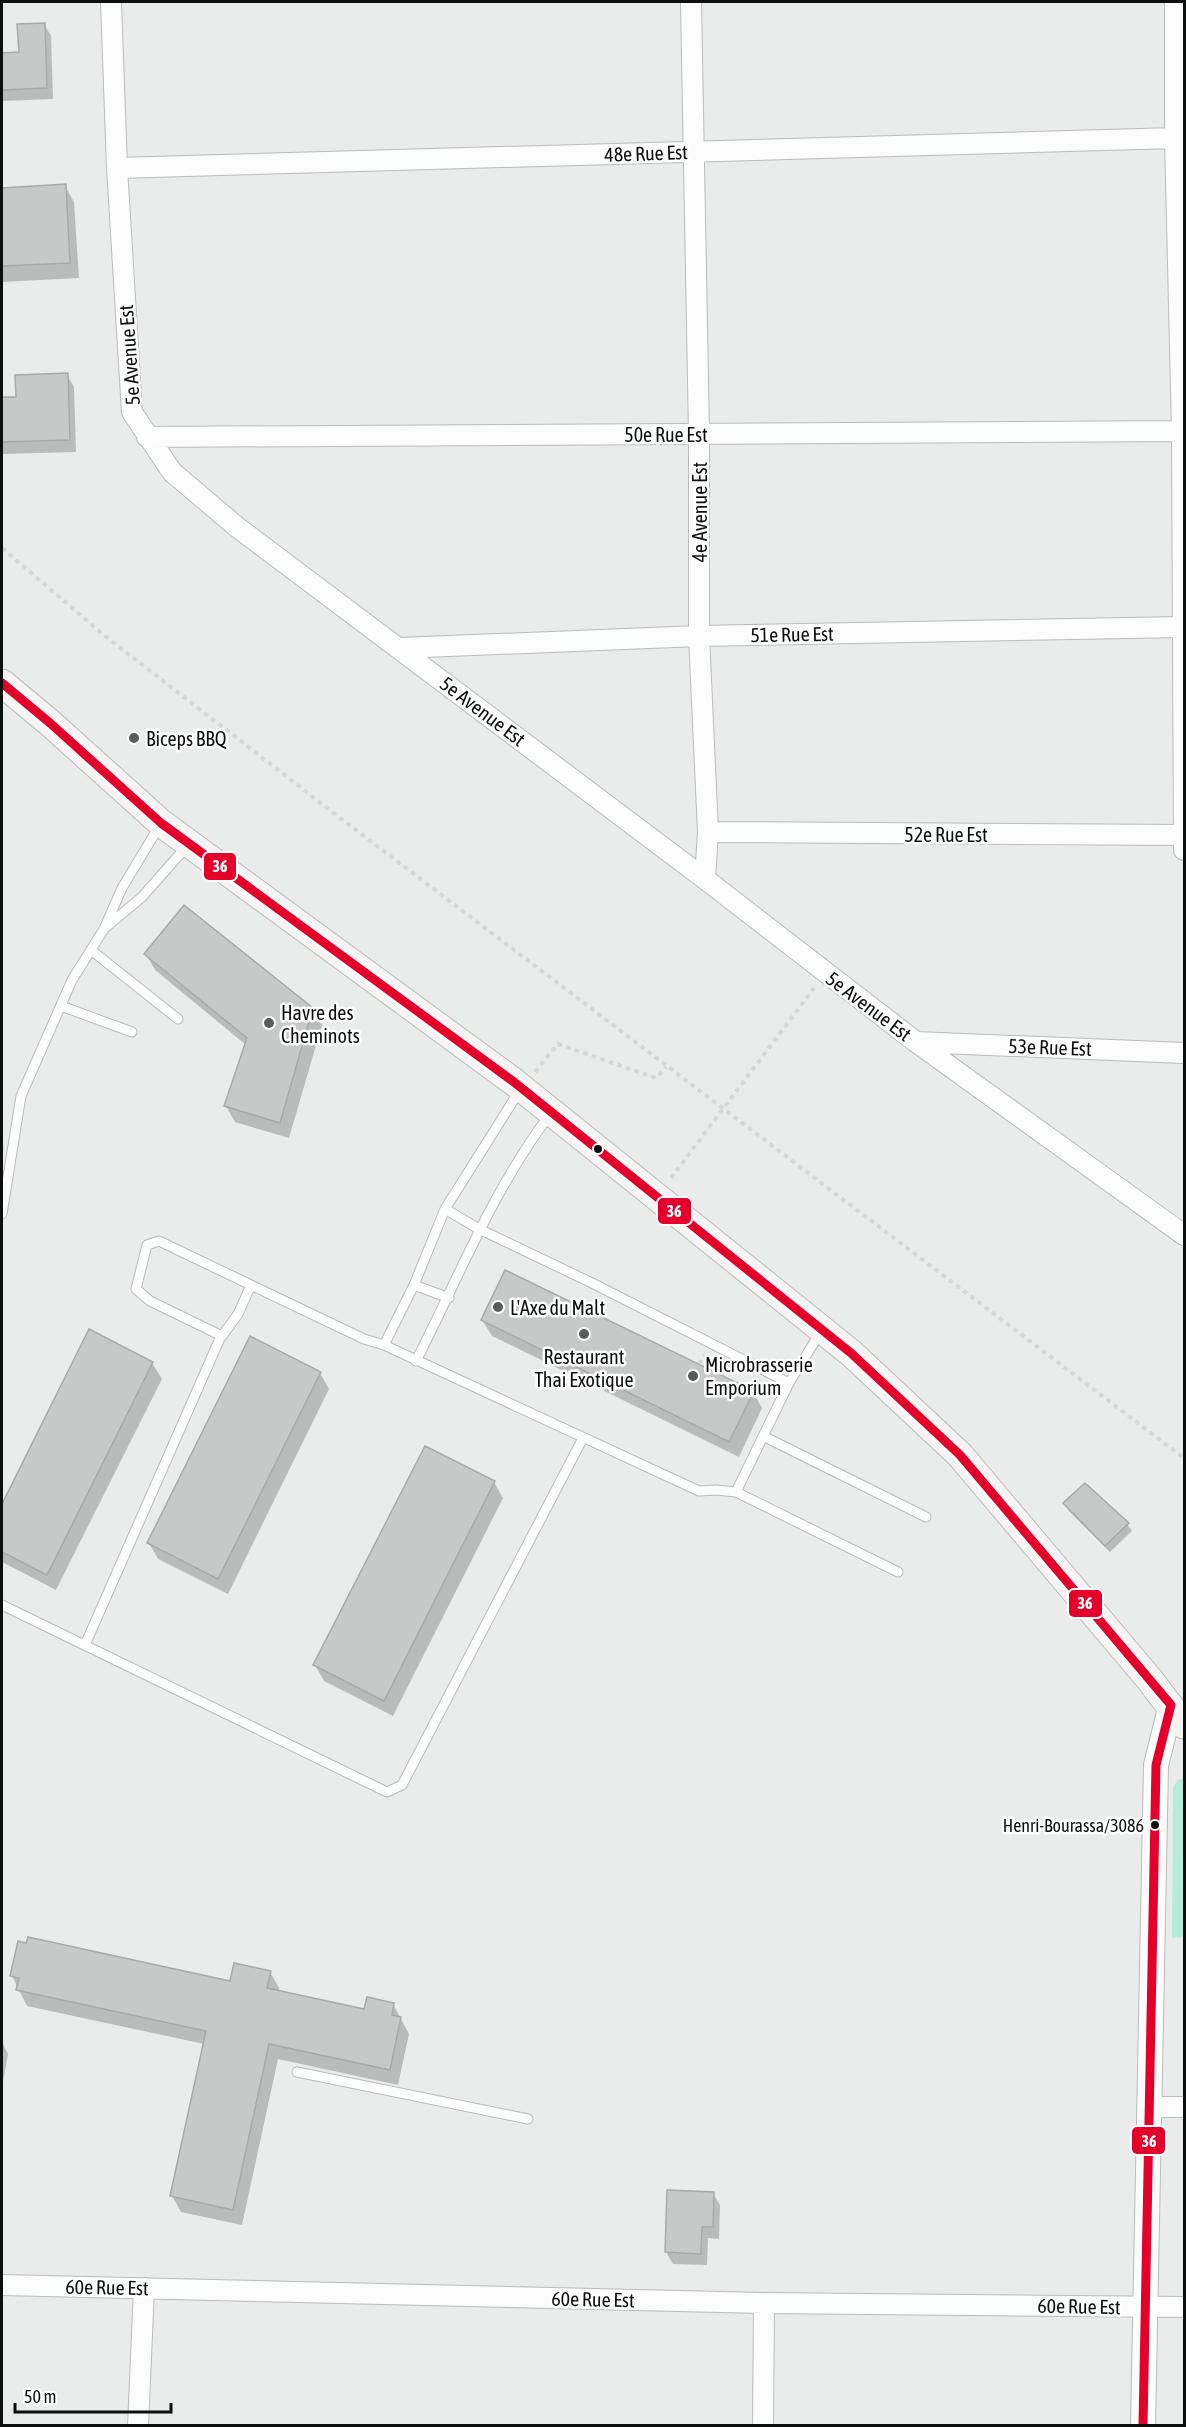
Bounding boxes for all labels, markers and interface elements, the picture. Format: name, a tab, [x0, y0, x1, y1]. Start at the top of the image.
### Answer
street label: 48e Rue Est	[604, 140, 688, 166]
street label: 5e Avenue Est	[114, 304, 144, 406]
street label: 50e Rue Est	[624, 423, 708, 446]
street label: 4e Avenue Est	[688, 461, 711, 562]
street label: 51e Rue Est	[750, 622, 834, 646]
street label: 5e Avenue Est	[436, 672, 530, 751]
place label: Biceps BBQ	[146, 727, 227, 750]
marker: Biceps BBQ	[127, 731, 141, 745]
street label: 52e Rue Est	[904, 823, 988, 846]
line badge: 36	[203, 852, 237, 881]
text: 36	[212, 857, 228, 875]
street label: 5e Avenue Est	[822, 967, 916, 1046]
place label: Havre des Cheminots	[281, 1001, 360, 1047]
marker: Havre des Cheminots	[262, 1016, 276, 1030]
street label: 53e Rue Est	[1008, 1034, 1092, 1060]
unlabelled marker	[592, 1143, 604, 1155]
line badge: 36	[657, 1197, 692, 1225]
text: 36	[666, 1202, 682, 1220]
place label: L'Axe du Malt	[510, 1296, 605, 1319]
marker: L'Axe du Malt	[491, 1300, 505, 1314]
marker: Restaurant Thai Exotique	[577, 1327, 591, 1341]
place label: Restaurant Thai Exotique	[534, 1345, 634, 1391]
place label: Microbrasserie Emporium	[705, 1353, 813, 1399]
marker: Microbrasserie Emporium	[686, 1369, 700, 1383]
line badge: 36	[1068, 1589, 1103, 1618]
text: 36	[1077, 1594, 1093, 1612]
place label: Henri-Bourassa/3086	[1003, 1815, 1144, 1836]
marker: Henri-Bourassa/3086	[1149, 1819, 1161, 1831]
line badge: 36	[1131, 2126, 1166, 2155]
text: 36	[1141, 2132, 1157, 2150]
street label: 60e Rue Est	[65, 2275, 149, 2299]
street label: 60e Rue Est	[551, 2287, 635, 2311]
street label: 60e Rue Est	[1037, 2294, 1121, 2318]
scale bar	[15, 2376, 171, 2414]
text: 50 m	[24, 2386, 56, 2407]

